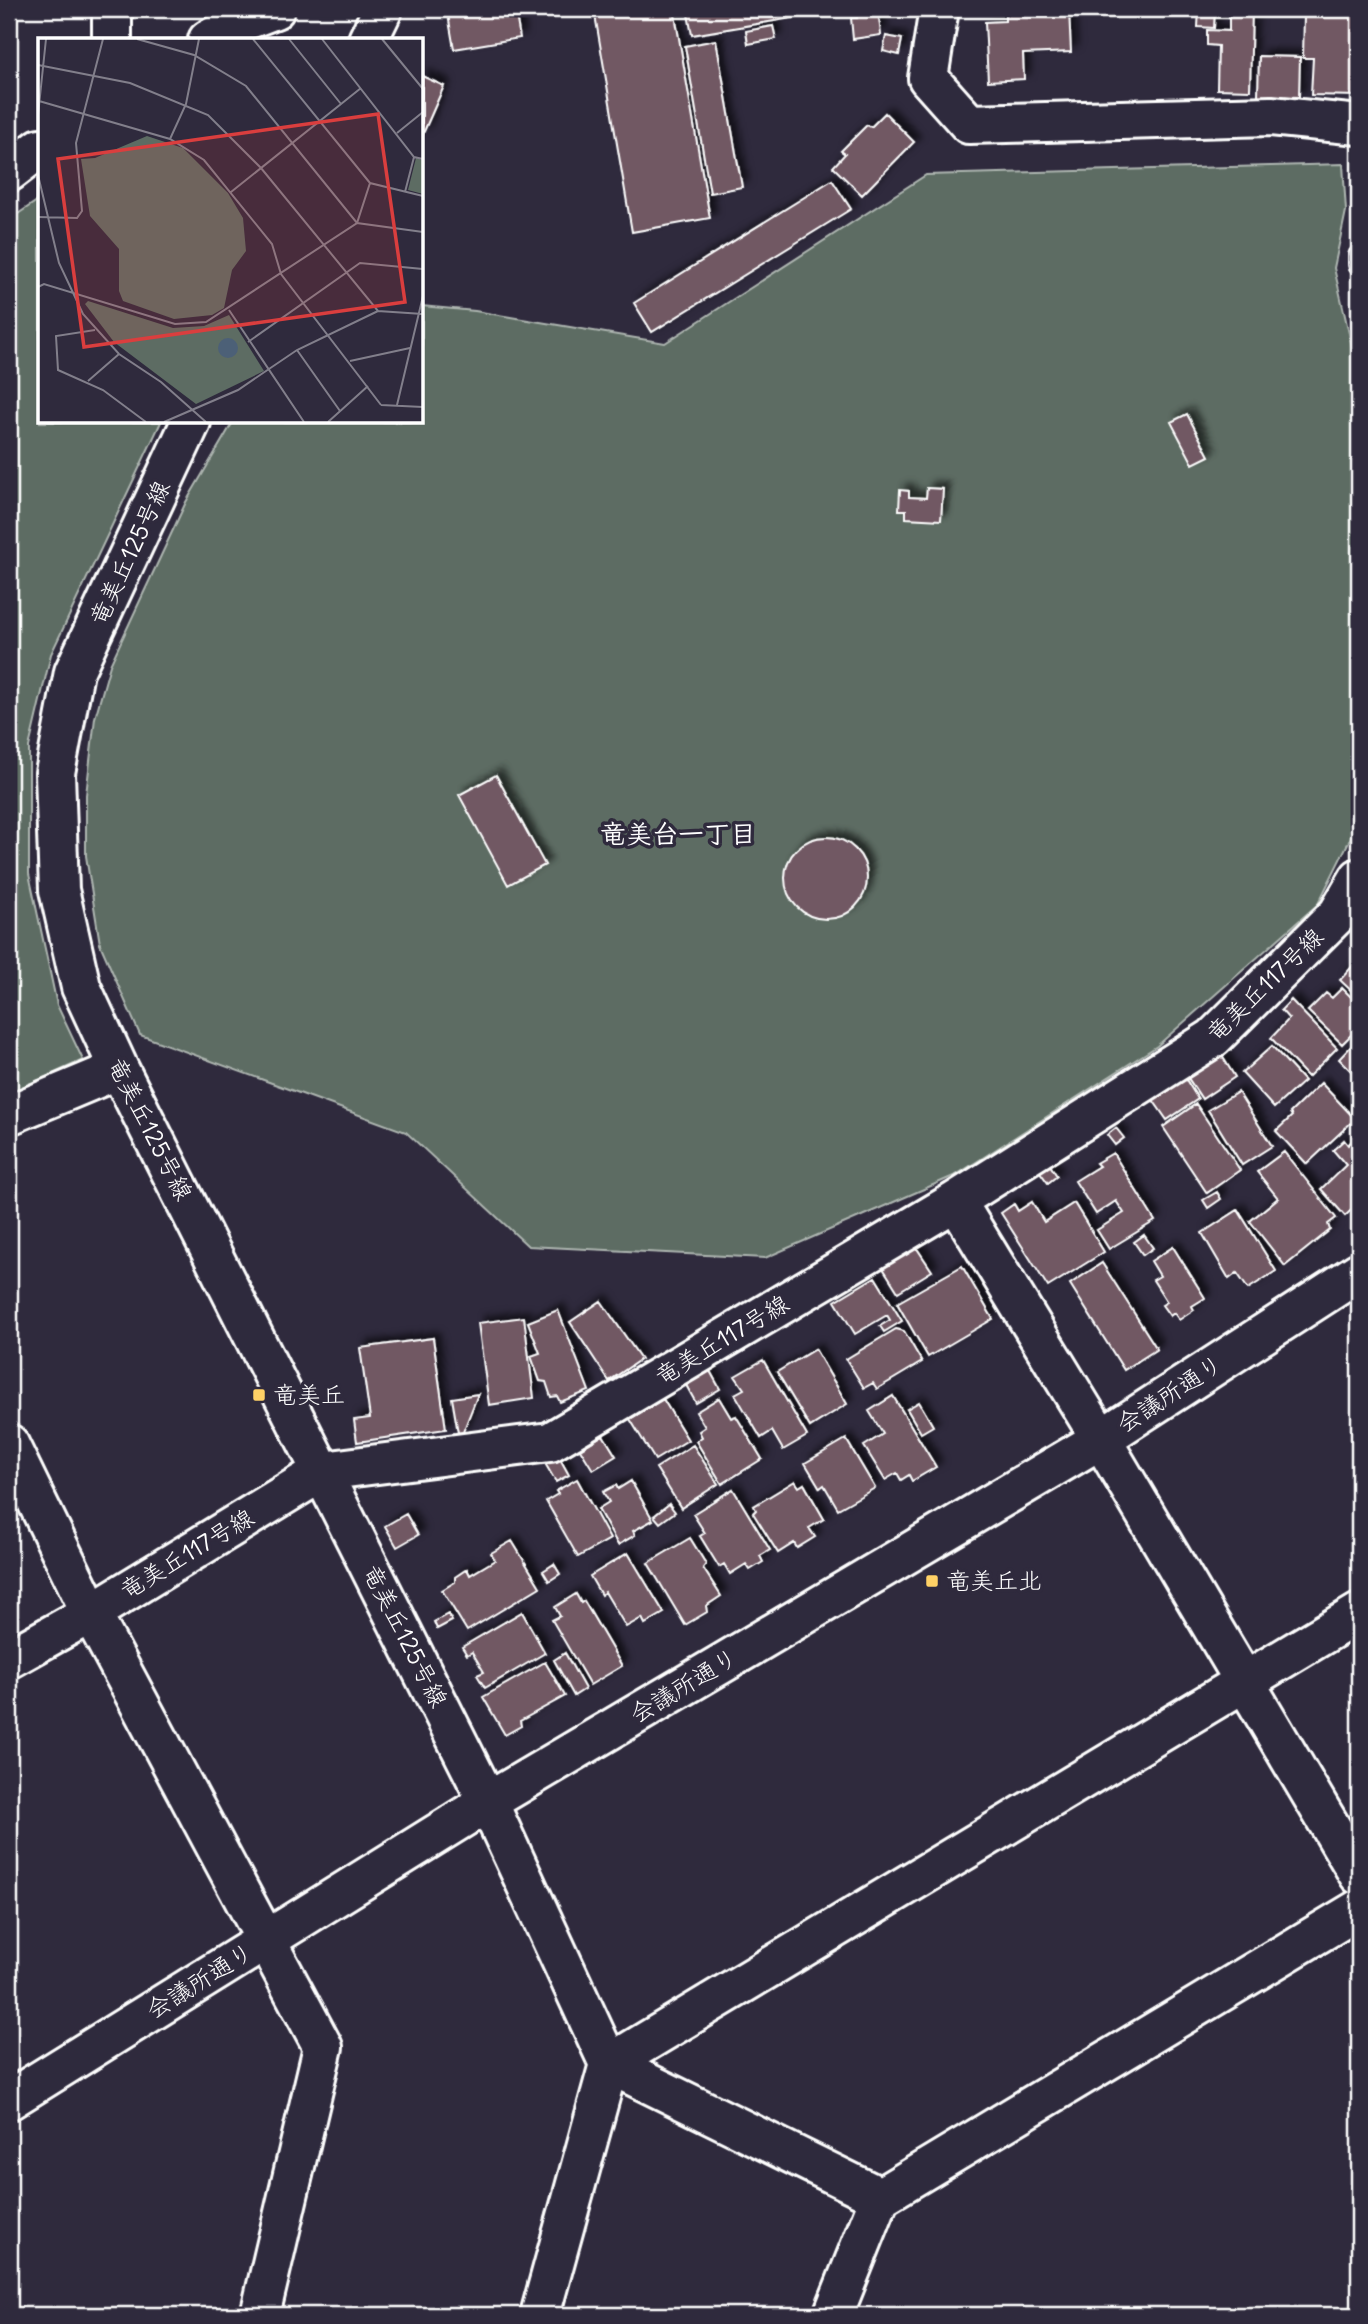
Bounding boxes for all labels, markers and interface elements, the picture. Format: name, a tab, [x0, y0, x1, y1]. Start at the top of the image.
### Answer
inset map	[38, 38, 424, 424]
street label: 竜美丘125号線	[82, 475, 176, 630]
district label: 竜美台一丁目	[600, 817, 756, 850]
street label: 竜美丘117号線	[1200, 921, 1329, 1047]
street label: 竜美丘125号線	[102, 1052, 200, 1205]
street label: 竜美丘117号線	[649, 1287, 794, 1391]
street label: 会議所通り	[1111, 1348, 1228, 1438]
place label: 竜美丘	[273, 1379, 345, 1409]
marker: 竜美丘	[251, 1387, 267, 1403]
street label: 竜美丘117号線	[114, 1501, 259, 1605]
street label: 竜美丘125号線	[357, 1559, 455, 1712]
place label: 竜美丘北	[946, 1565, 1042, 1595]
marker: 竜美丘北	[924, 1573, 940, 1589]
street label: 会議所通り	[624, 1641, 743, 1729]
street label: 会議所通り	[141, 1936, 258, 2025]

